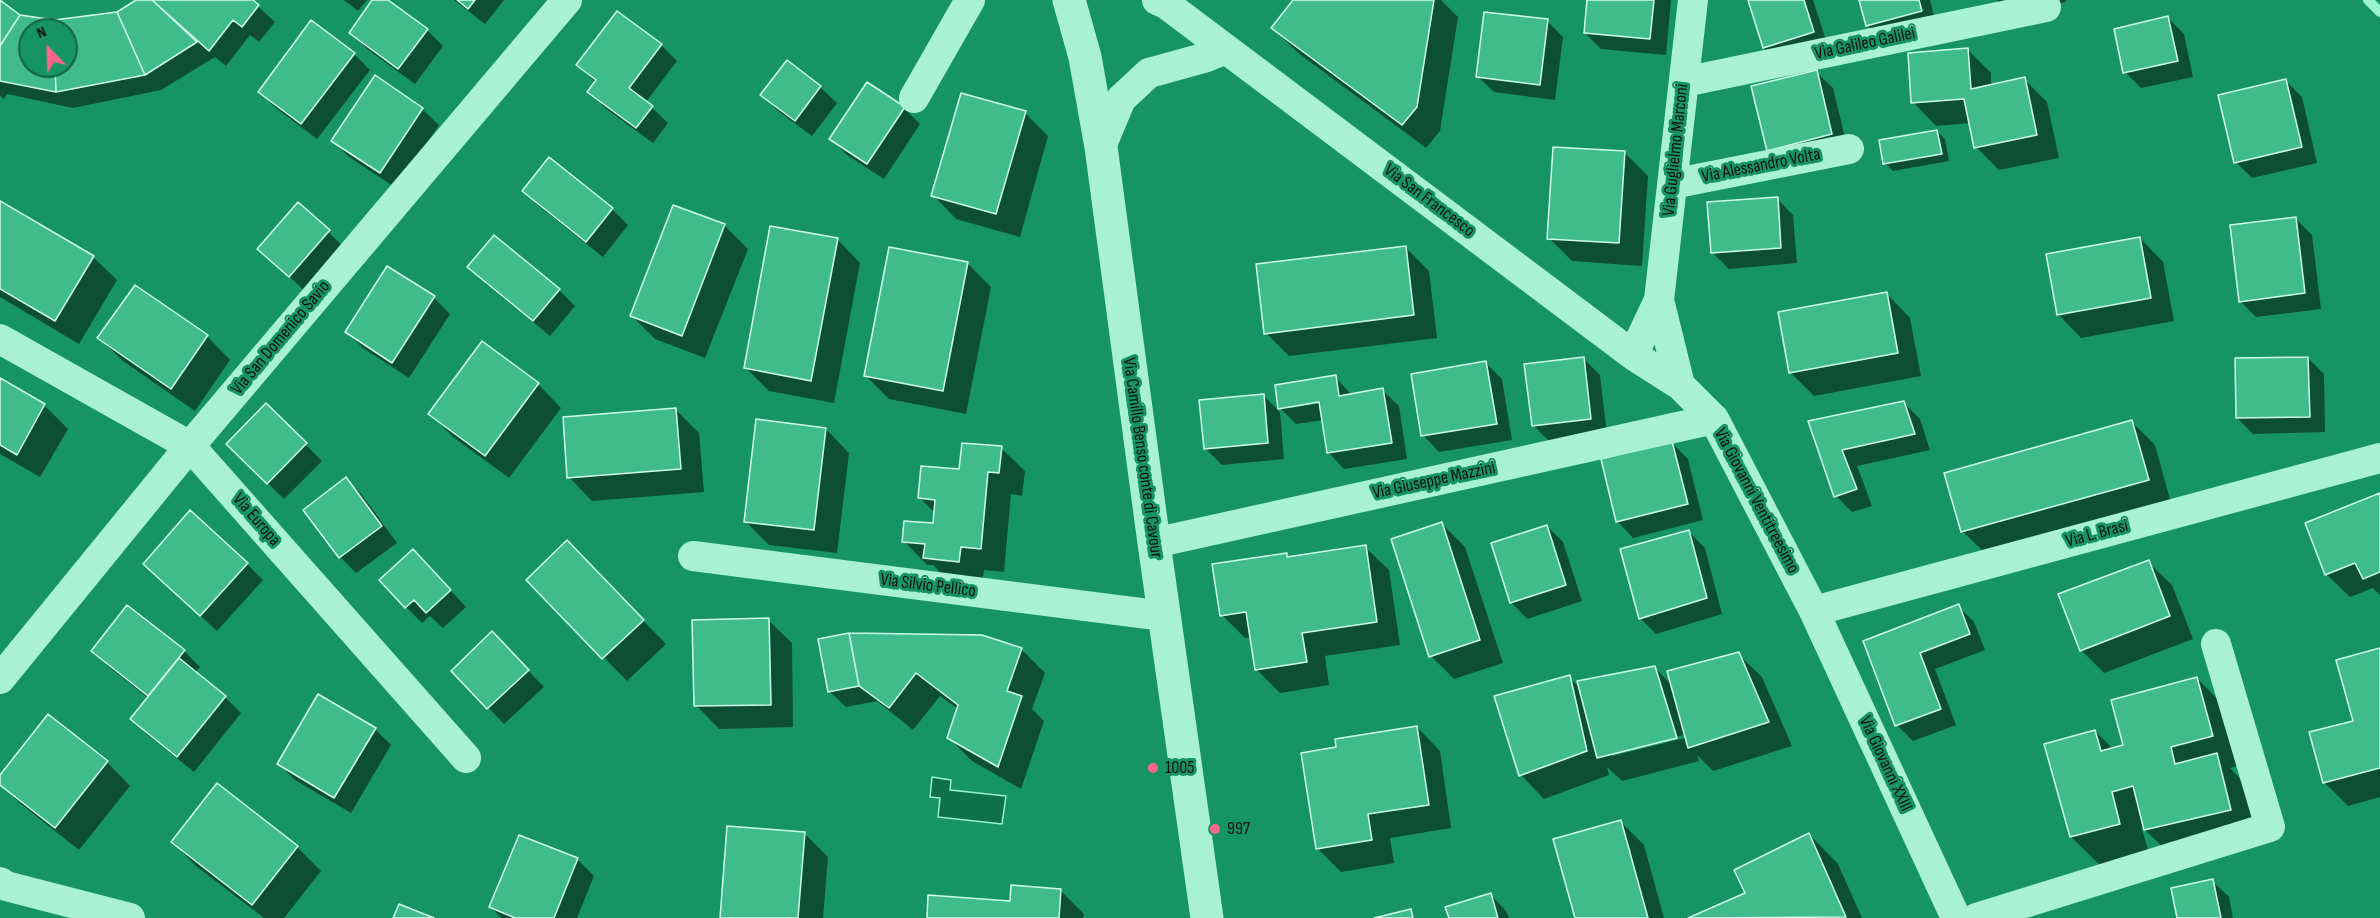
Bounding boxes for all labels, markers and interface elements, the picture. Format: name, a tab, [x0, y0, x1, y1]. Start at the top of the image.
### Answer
north arrow	[18, 18, 78, 78]
text: N	[34, 22, 49, 43]
street label: Via Galileo Galilei	[1813, 23, 1917, 65]
street label: Via Guglielmo Marconi	[1658, 83, 1694, 217]
street label: Via Alessandro Volta	[1700, 144, 1822, 188]
street label: Via San Francesco	[1379, 160, 1479, 242]
street label: Via San Domenico Savio	[227, 277, 335, 399]
street label: Via Camillo Benso conte di Cavour	[1117, 356, 1167, 560]
street label: Via Giovanni Ventitreesimo	[1709, 425, 1803, 577]
street label: Via Giuseppe Mazzini	[1371, 457, 1497, 505]
street label: Via Europa	[227, 489, 285, 551]
street label: Via L. Brasi	[2063, 515, 2131, 553]
street label: Via Silvio Pellico	[879, 569, 977, 603]
street label: Via Giovanni XXIII	[1854, 713, 1916, 815]
place label: 1005	[1165, 757, 1195, 779]
marker: 1005	[1146, 761, 1160, 775]
place label: 997	[1227, 818, 1250, 840]
marker: 997	[1208, 822, 1222, 836]

